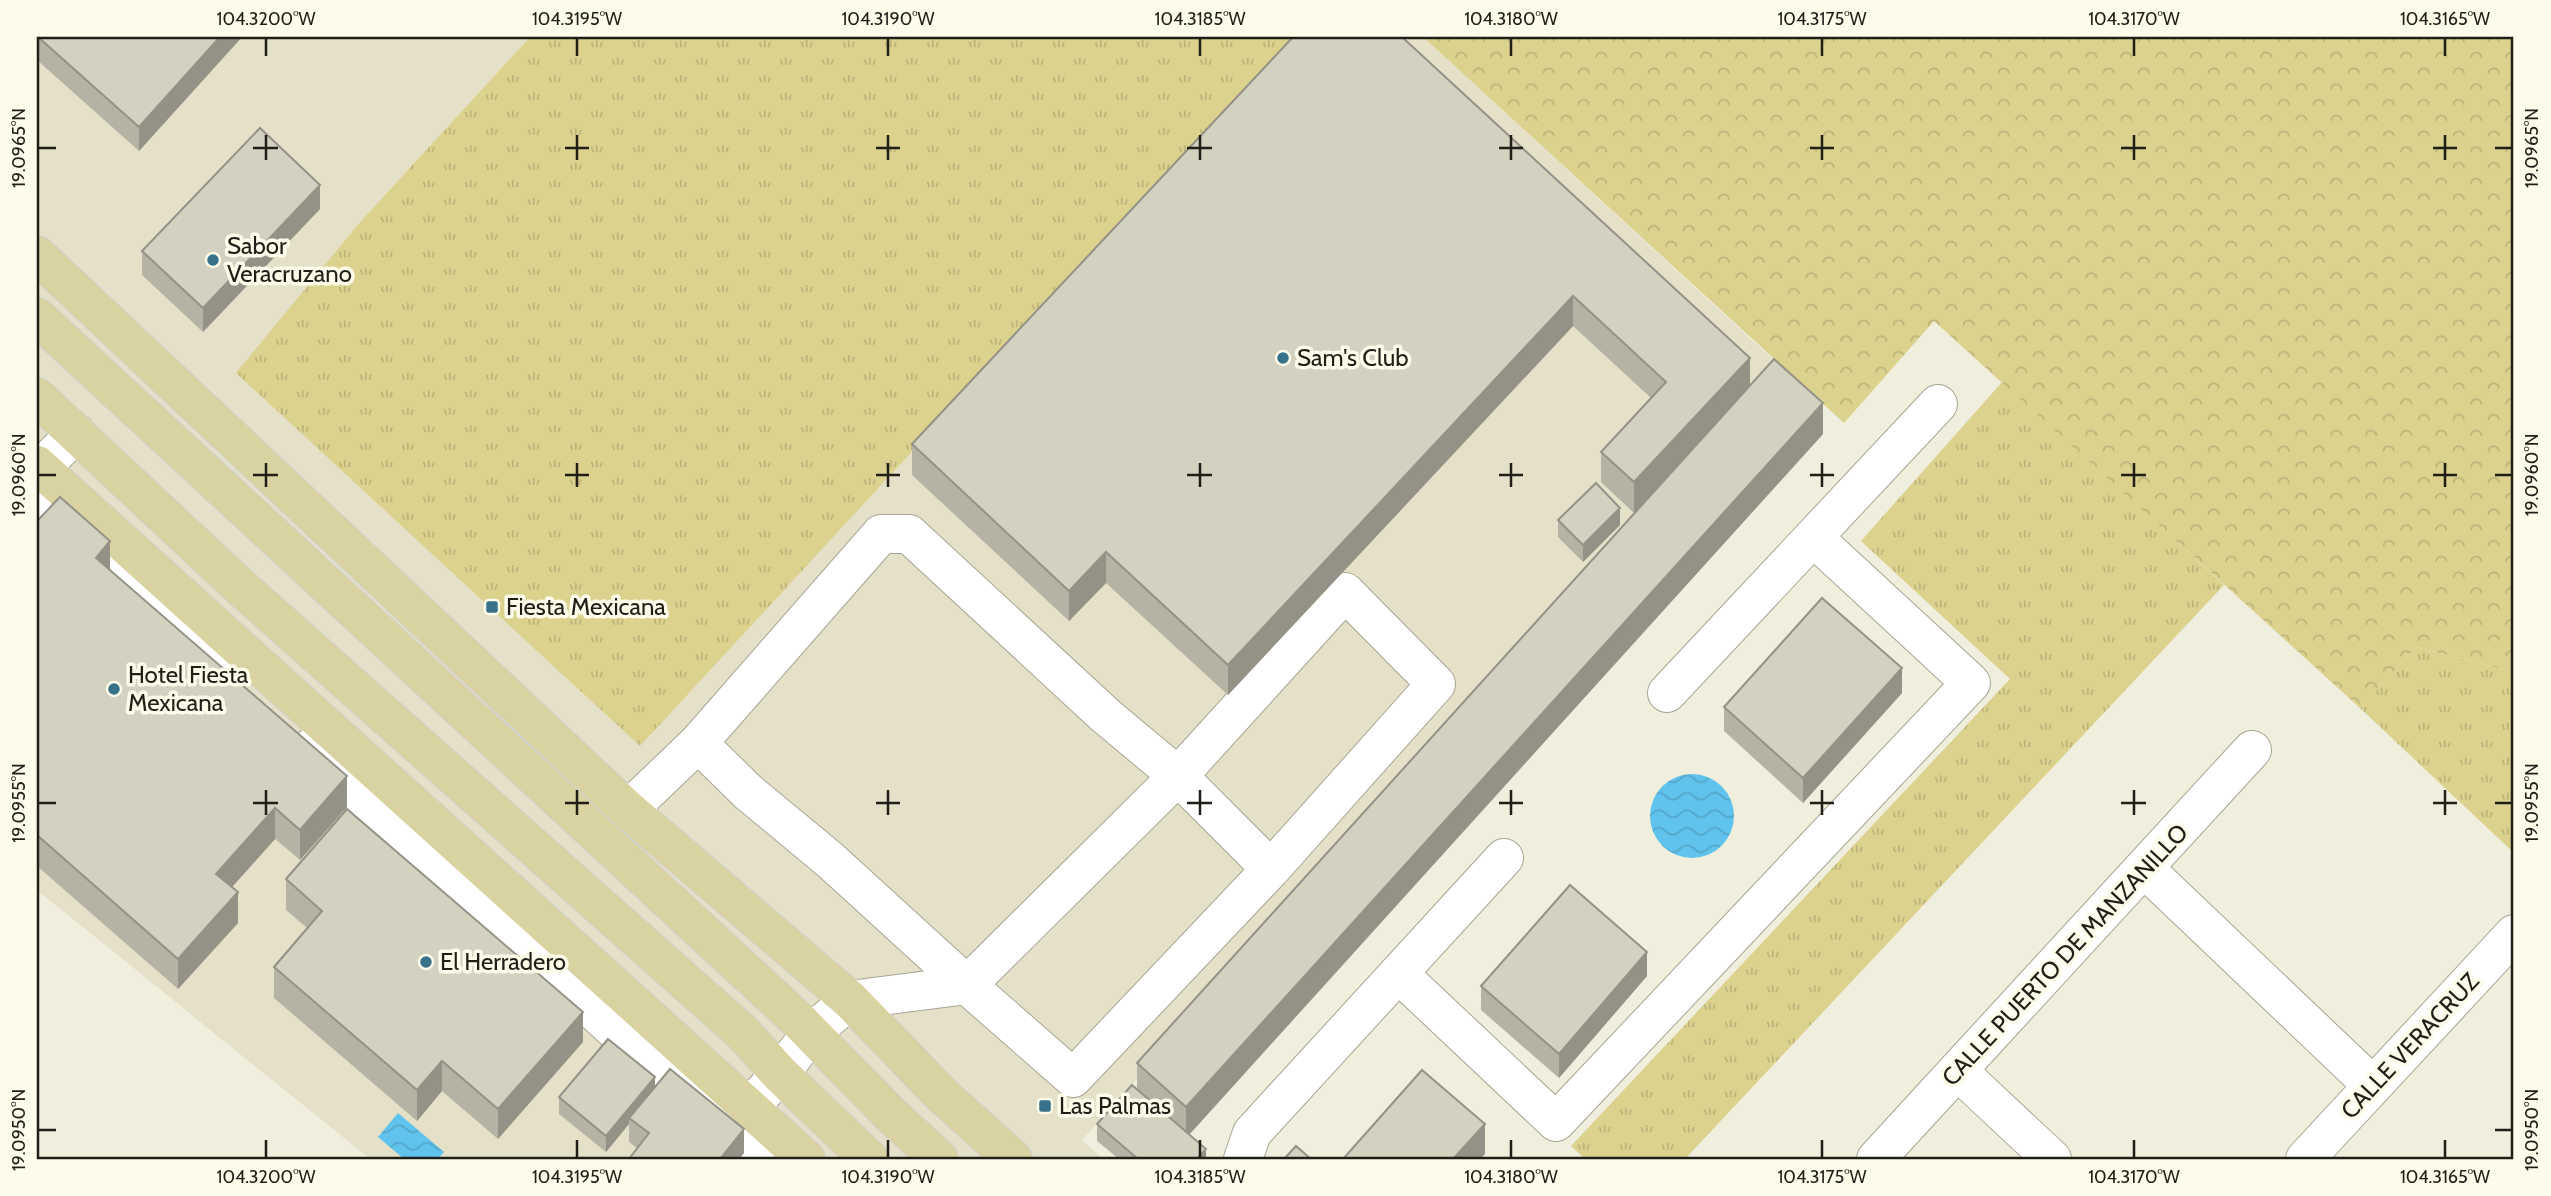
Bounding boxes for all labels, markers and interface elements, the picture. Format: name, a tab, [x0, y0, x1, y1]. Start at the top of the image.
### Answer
text: 104.3200°W	[217, 8, 315, 30]
text: 104.3195°W	[532, 8, 622, 30]
text: 104.3190°W	[842, 8, 934, 30]
text: 104.3185°W	[1155, 8, 1245, 30]
text: 104.3180°W	[1464, 8, 1558, 30]
text: 104.3175°W	[1778, 8, 1866, 30]
text: 104.3170°W	[2088, 8, 2180, 30]
text: 104.3165°W	[2400, 8, 2490, 30]
text: 19.0965°N	[8, 108, 30, 188]
text: 19.0965°N	[2521, 108, 2543, 188]
place label: Sabor Veracruzano	[227, 231, 352, 288]
marker: Sabor Veracruzano	[205, 252, 221, 268]
place label: Sam's Club	[1297, 343, 1409, 372]
marker: Sam's Club	[1275, 350, 1291, 366]
text: 19.0960°N	[8, 434, 30, 516]
text: 19.0960°N	[2521, 434, 2543, 516]
place label: Fiesta Mexicana	[506, 592, 666, 621]
marker: Fiesta Mexicana	[484, 599, 500, 615]
place label: Hotel Fiesta Mexicana	[128, 660, 249, 717]
marker: Hotel Fiesta Mexicana	[106, 681, 122, 697]
text: 19.0955°N	[8, 763, 30, 843]
text: 19.0955°N	[2521, 763, 2543, 843]
street label: CALLE PUERTO DE MANZANILLO	[1936, 818, 2194, 1092]
place label: El Herradero	[440, 947, 566, 976]
marker: El Herradero	[418, 954, 434, 970]
street label: CALLE VERACRUZ	[2335, 966, 2485, 1125]
text: 19.0950°N	[8, 1089, 30, 1171]
text: 19.0950°N	[2521, 1089, 2543, 1171]
place label: Las Palmas	[1059, 1091, 1171, 1120]
marker: Las Palmas	[1037, 1098, 1053, 1114]
text: 104.3200°W	[217, 1166, 315, 1188]
text: 104.3195°W	[532, 1166, 622, 1188]
text: 104.3190°W	[842, 1166, 934, 1188]
text: 104.3185°W	[1155, 1166, 1245, 1188]
text: 104.3180°W	[1464, 1166, 1558, 1188]
text: 104.3175°W	[1778, 1166, 1866, 1188]
text: 104.3170°W	[2088, 1166, 2180, 1188]
text: 104.3165°W	[2400, 1166, 2490, 1188]

